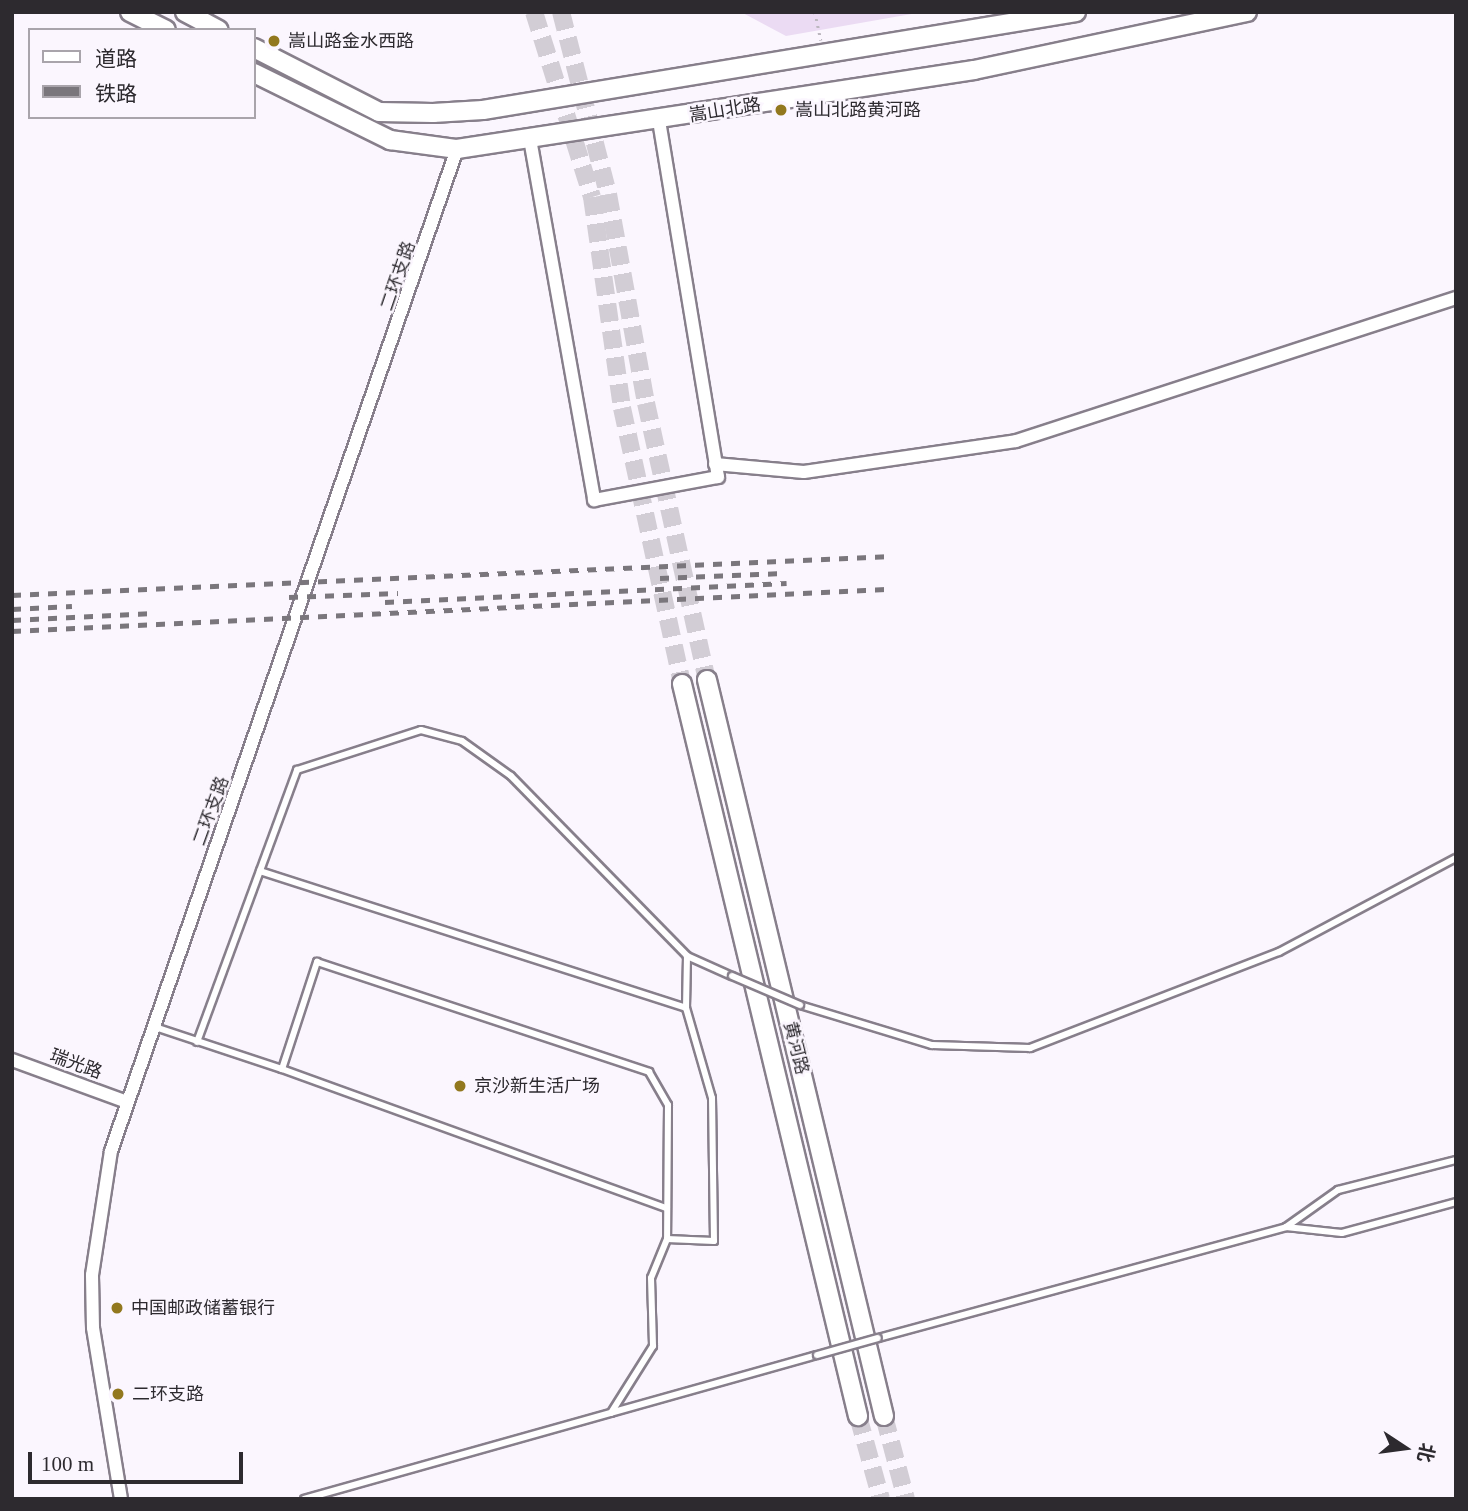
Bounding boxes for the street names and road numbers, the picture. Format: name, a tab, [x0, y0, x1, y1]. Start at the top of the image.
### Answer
street label: 嵩山北路	[688, 94, 762, 126]
street label: 二环支路	[376, 238, 420, 314]
street label: 二环支路	[189, 773, 233, 849]
street label: 黄河路	[779, 1019, 813, 1077]
street label: 瑞光路	[47, 1045, 105, 1083]

